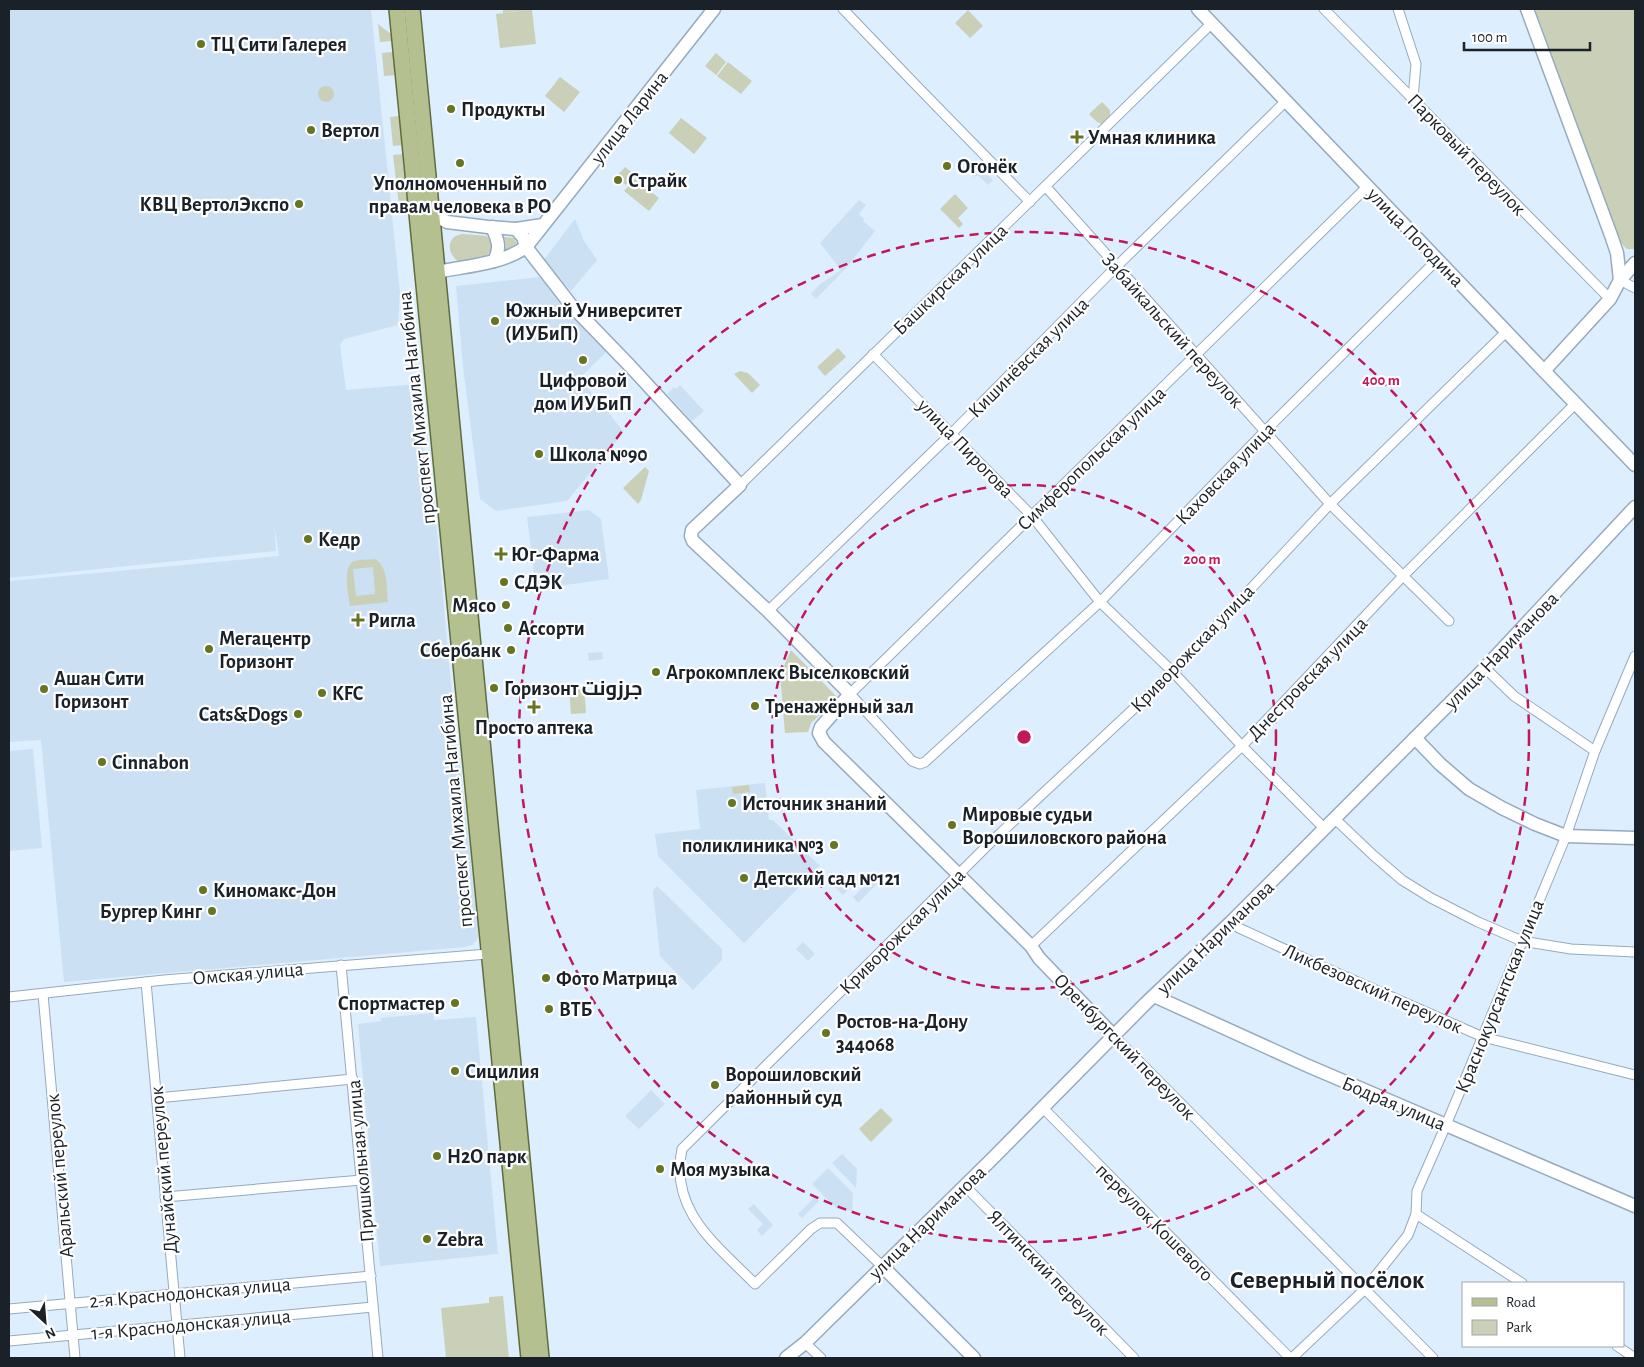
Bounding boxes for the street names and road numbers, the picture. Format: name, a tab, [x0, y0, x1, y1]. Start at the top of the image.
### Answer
street label: улица Ларина	[587, 67, 672, 169]
street label: Парковый переулок	[1403, 90, 1529, 219]
street label: улица Погодина	[1362, 183, 1467, 291]
street label: Башкирская улица	[890, 220, 1012, 339]
street label: Забайкальский переулок	[1098, 249, 1247, 412]
street label: проспект Михаила Нагибина	[395, 290, 439, 525]
street label: Кишинёвская улица	[965, 294, 1093, 422]
street label: Симферопольская улица	[1014, 383, 1170, 535]
street label: улица Пирогова	[913, 395, 1017, 502]
street label: Каховская улица	[1172, 419, 1279, 529]
street label: Криворожская улица	[1127, 581, 1259, 716]
street label: улица Нариманова	[1440, 588, 1562, 714]
street label: Днестровская улица	[1244, 613, 1371, 744]
street label: проспект Михаила Нагибина	[436, 693, 476, 928]
street label: Криворожская улица	[836, 865, 969, 998]
street label: улица Нариманова	[1153, 877, 1278, 999]
street label: Краснокурсантская улица	[1452, 897, 1548, 1096]
street label: Ликбезовский переулок	[1280, 940, 1465, 1037]
street label: Омская улица	[192, 959, 305, 989]
street label: Оренбургский переулок	[1050, 970, 1199, 1124]
street label: Бодрая улица	[1339, 1073, 1448, 1135]
street label: Пришкольная улица	[344, 1079, 378, 1243]
street label: Дунайский переулок	[147, 1085, 181, 1254]
street label: Аральский переулок	[43, 1093, 77, 1259]
street label: переулок Кошевого	[1092, 1160, 1217, 1285]
street label: улица Нариманова	[865, 1162, 990, 1284]
street label: Ялтинский переулок	[984, 1206, 1113, 1339]
street label: 2-я Краснодонская улица	[88, 1274, 292, 1312]
street label: 1-я Краснодонская улица	[90, 1306, 292, 1344]

